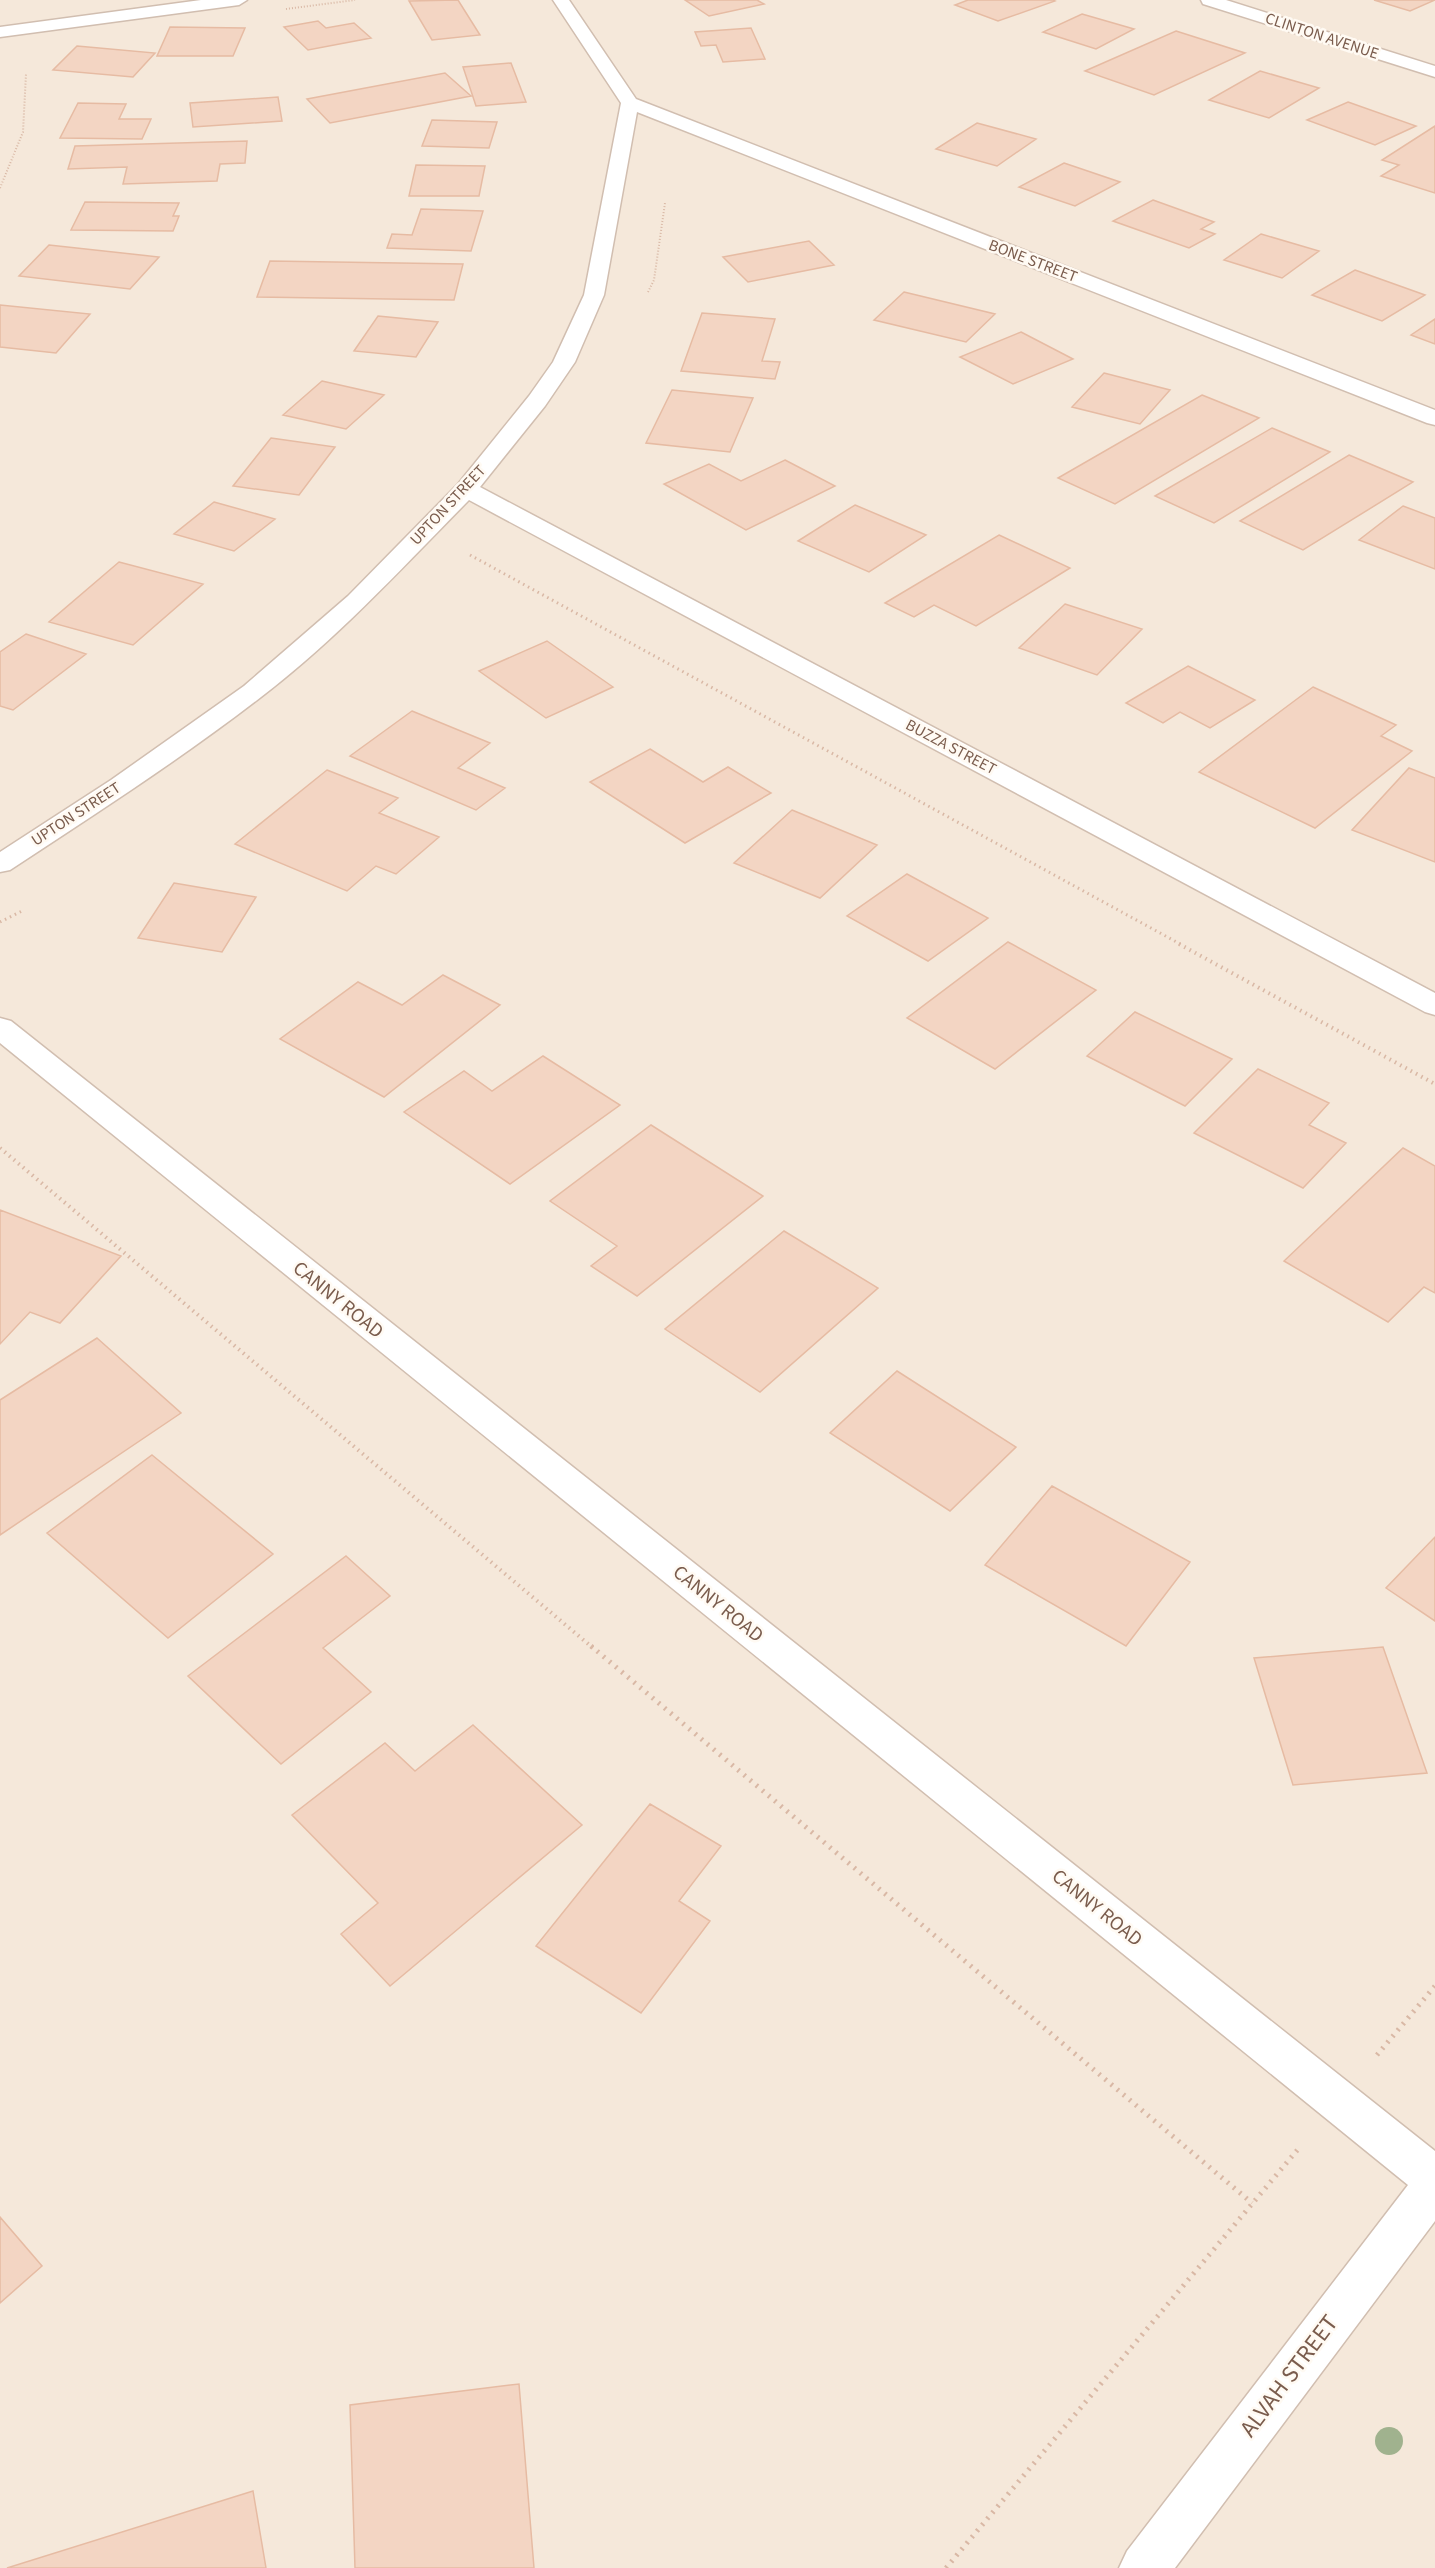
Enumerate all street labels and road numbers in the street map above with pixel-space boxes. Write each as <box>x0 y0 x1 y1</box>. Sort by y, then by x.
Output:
street label: CLINTON AVENUE <box>1262 7 1382 65</box>
street label: BONE STREET <box>985 234 1081 288</box>
street label: UPTON STREET <box>405 460 491 550</box>
street label: BUZZA STREET <box>902 714 1001 780</box>
street label: UPTON STREET <box>27 777 125 851</box>
street label: CANNY ROAD <box>287 1255 389 1345</box>
street label: CANNY ROAD <box>667 1559 769 1649</box>
street label: CANNY ROAD <box>1046 1863 1148 1953</box>
street label: ALVAH STREET <box>1231 2307 1347 2445</box>

